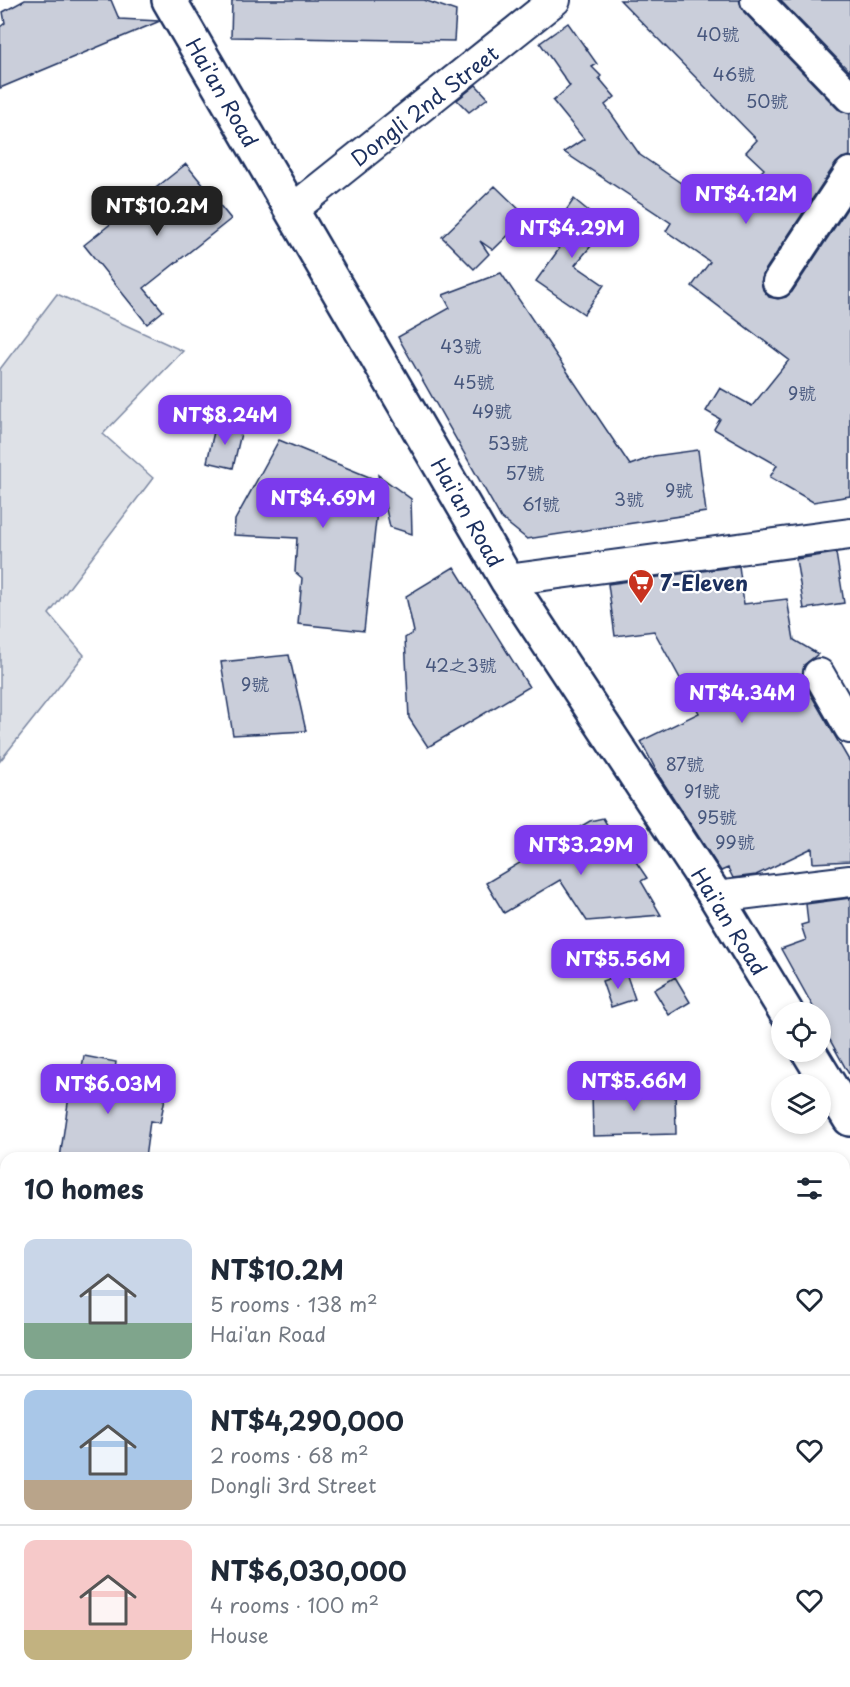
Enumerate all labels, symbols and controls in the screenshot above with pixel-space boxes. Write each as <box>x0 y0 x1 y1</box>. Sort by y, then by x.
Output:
house number: 40號 <box>696 20 740 47</box>
street label: Hai'an Road <box>179 31 267 153</box>
street label: Dongli 2nd Street <box>343 37 505 173</box>
house number: 46號 <box>713 60 755 87</box>
house number: 50號 <box>746 87 788 114</box>
pin: NT$4.12M <box>684 174 808 225</box>
text: NT$4.12M <box>695 178 797 208</box>
pin: NT$10.2M <box>95 186 219 237</box>
text: NT$10.2M <box>106 190 208 220</box>
pin: NT$4.29M <box>510 208 634 259</box>
text: NT$4.29M <box>519 212 625 242</box>
house number: 43號 <box>440 332 482 359</box>
house number: 45號 <box>454 368 495 395</box>
house number: 9號 <box>788 379 816 406</box>
pin: NT$8.24M <box>163 395 287 446</box>
house number: 49號 <box>472 397 512 424</box>
text: NT$8.24M <box>172 399 278 429</box>
house number: 53號 <box>487 429 529 456</box>
street label: Hai'an Road <box>424 451 512 573</box>
house number: 57號 <box>505 459 545 486</box>
house number: 9號 <box>665 476 693 503</box>
pin: NT$4.69M <box>261 478 385 529</box>
text: NT$4.69M <box>270 482 376 512</box>
house number: 3號 <box>614 485 644 512</box>
house number: 61號 <box>522 490 560 517</box>
place label: 7-Eleven <box>660 566 748 598</box>
supermarket icon: 7-Eleven <box>626 567 656 605</box>
house number: 42之3號 <box>425 651 497 678</box>
house number: 9號 <box>241 670 269 697</box>
pin: NT$4.34M <box>680 673 804 724</box>
text: NT$4.34M <box>689 677 795 707</box>
house number: 87號 <box>666 750 704 777</box>
house number: 91號 <box>684 777 720 804</box>
house number: 95號 <box>697 803 737 830</box>
pin: NT$3.29M <box>519 825 643 876</box>
house number: 99號 <box>715 828 755 855</box>
text: NT$3.29M <box>528 829 634 859</box>
street label: Hai'an Road <box>684 861 776 981</box>
pin: NT$5.56M <box>556 939 680 990</box>
text: NT$5.56M <box>565 943 671 973</box>
map controls <box>771 1002 831 1134</box>
button: locate <box>771 1002 831 1062</box>
pin: NT$5.66M <box>572 1061 696 1112</box>
pin: NT$6.03M <box>46 1064 170 1115</box>
text: NT$5.66M <box>581 1065 687 1095</box>
text: NT$6.03M <box>55 1068 161 1098</box>
button: layers <box>771 1074 831 1134</box>
text: 10 homes <box>24 1169 144 1208</box>
icon: filters <box>793 1172 826 1205</box>
text: NT$10.2M <box>210 1250 344 1289</box>
icon: home <box>72 1263 144 1335</box>
icon: heart <box>793 1283 826 1316</box>
text: 5 rooms · 138 m² <box>210 1289 378 1319</box>
text: Hai'an Road <box>210 1319 326 1349</box>
text: NT$4,290,000 <box>210 1401 404 1440</box>
icon: home <box>72 1414 144 1486</box>
icon: heart <box>793 1434 826 1467</box>
text: 2 rooms · 68 m² <box>210 1440 369 1470</box>
text: Dongli 3rd Street <box>210 1470 376 1500</box>
text: NT$6,030,000 <box>210 1551 407 1590</box>
icon: home <box>72 1564 144 1636</box>
icon: heart <box>793 1584 826 1617</box>
text: 4 rooms · 100 m² <box>210 1590 379 1620</box>
text: House <box>210 1620 269 1650</box>

